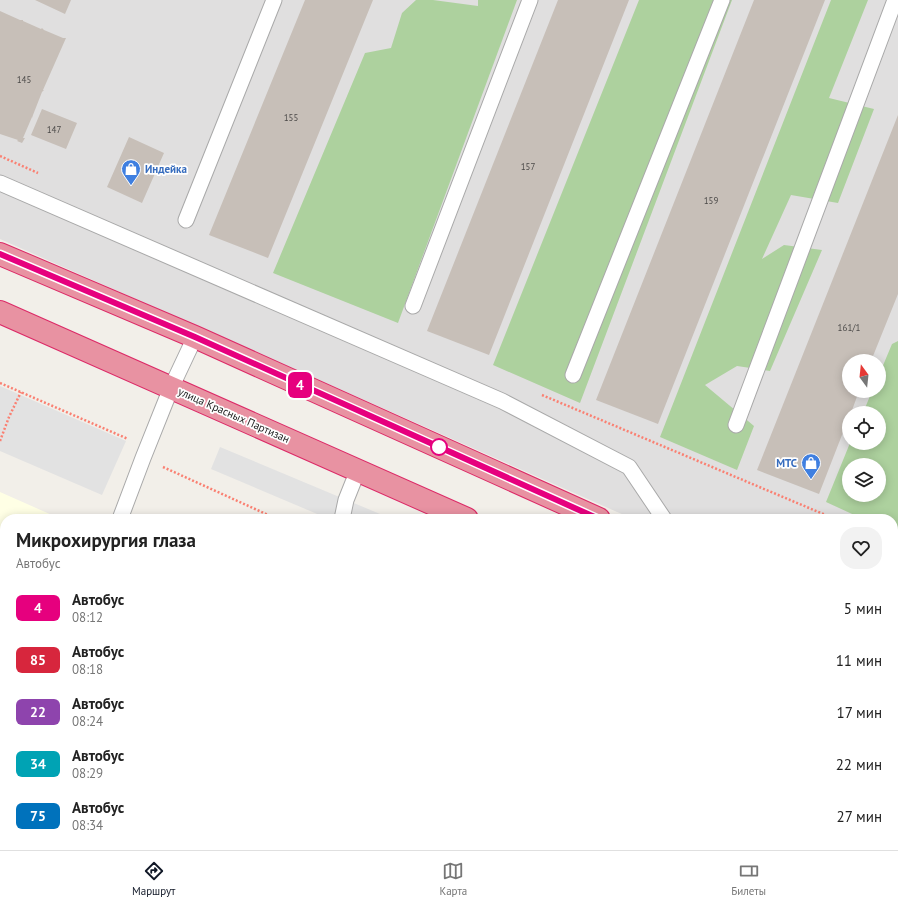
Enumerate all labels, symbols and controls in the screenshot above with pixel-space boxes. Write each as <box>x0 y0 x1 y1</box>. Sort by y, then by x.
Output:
house number: 145 <box>17 74 31 85</box>
house number: 155 <box>284 112 298 123</box>
house number: 147 <box>47 124 61 135</box>
shop icon: Индейка <box>120 158 142 186</box>
house number: 157 <box>521 161 535 172</box>
place label: Индейка <box>145 162 187 176</box>
house number: 159 <box>704 195 718 206</box>
house number: 161/1 <box>838 322 860 333</box>
north arrow <box>842 354 886 398</box>
map controls <box>842 354 886 502</box>
line badge: 4 <box>287 372 313 398</box>
text: 4 <box>296 376 304 394</box>
street label: улица Красных Партизан <box>176 384 292 446</box>
button: locate <box>842 406 886 450</box>
unlabelled marker <box>430 438 448 456</box>
shop icon: МТС <box>800 452 822 480</box>
place label: МТС <box>776 456 797 470</box>
button: layers <box>842 458 886 502</box>
button: heart <box>840 527 882 569</box>
text: Микрохирургия глаза <box>16 528 196 552</box>
text: Автобус <box>16 555 61 572</box>
text: Автобус <box>72 590 124 609</box>
text: 4 <box>34 599 42 617</box>
text: 5 мин <box>844 599 882 618</box>
text: 08:12 <box>72 609 103 626</box>
text: Автобус <box>72 642 124 661</box>
text: 85 <box>30 651 46 669</box>
text: 11 мин <box>836 651 882 670</box>
text: 08:18 <box>72 661 103 678</box>
text: Автобус <box>72 694 124 713</box>
text: 22 <box>30 703 46 721</box>
text: 17 мин <box>836 703 882 722</box>
text: 08:24 <box>72 713 103 730</box>
text: Автобус <box>72 746 124 765</box>
text: 34 <box>30 755 46 773</box>
text: 22 мин <box>836 755 882 774</box>
text: 08:29 <box>72 765 103 782</box>
text: Автобус <box>72 798 124 817</box>
text: 75 <box>30 807 46 825</box>
text: 27 мин <box>836 807 882 826</box>
text: 08:34 <box>72 817 103 834</box>
tab: Маршрут <box>132 860 176 898</box>
tab: Карта <box>439 860 467 898</box>
tab: Билеты <box>731 860 766 898</box>

